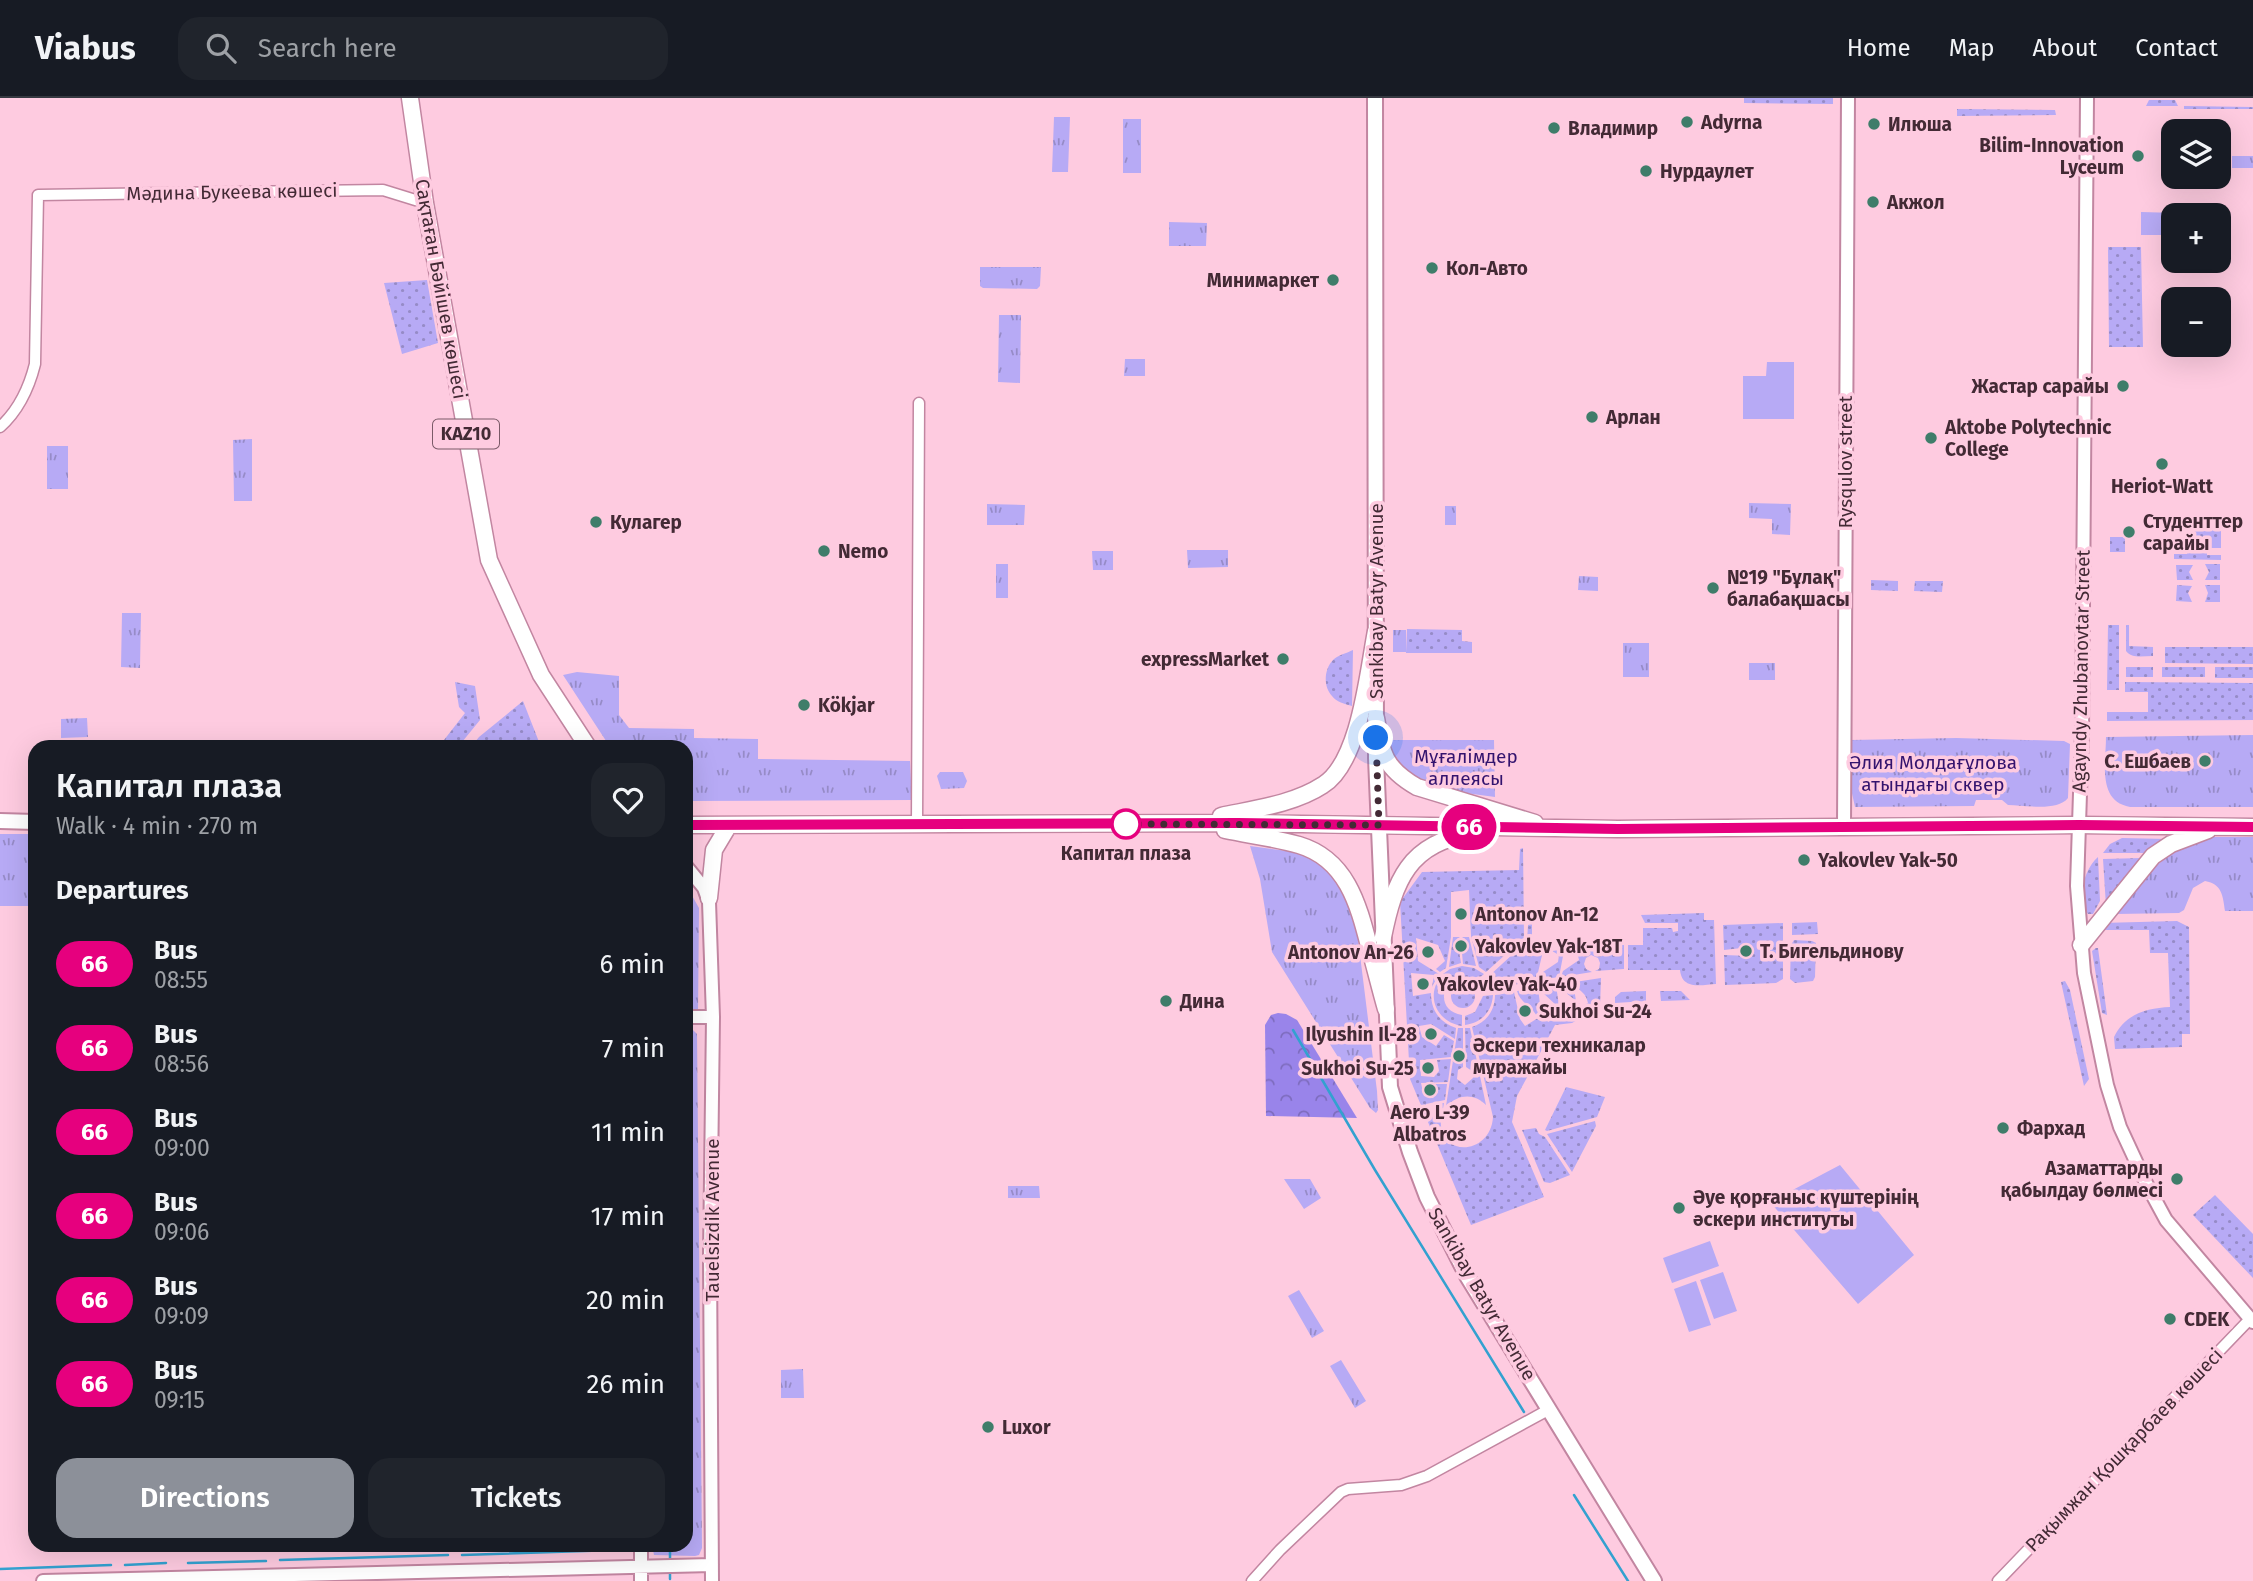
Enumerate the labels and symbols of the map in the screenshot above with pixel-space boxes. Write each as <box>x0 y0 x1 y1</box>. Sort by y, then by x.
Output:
place label: Adyrna <box>1700 111 1762 134</box>
place label: Илюша <box>1888 113 1952 136</box>
marker: Adyrna <box>1679 114 1695 130</box>
marker: Илюша <box>1866 116 1882 132</box>
place label: Владимир <box>1568 117 1658 140</box>
marker: Владимир <box>1546 120 1562 136</box>
place label: Bilim-Innovation Lyceum <box>1979 134 2124 179</box>
marker: Bilim-Innovation Lyceum <box>2130 148 2146 164</box>
place label: Нурдаулет <box>1660 160 1755 183</box>
marker: Нурдаулет <box>1638 163 1654 179</box>
street label: Сақтаған Бәйішев көшесі <box>410 177 472 401</box>
street label: Мәдина Букеева көшесі <box>126 179 338 205</box>
place label: Акжол <box>1886 191 1945 214</box>
marker: Акжол <box>1865 194 1881 210</box>
place label: Кол-Авто <box>1446 257 1528 280</box>
marker: Кол-Авто <box>1424 260 1440 276</box>
place label: Минимаркет <box>1207 269 1320 292</box>
marker: Минимаркет <box>1325 272 1341 288</box>
place label: Жастар сарайы <box>1970 375 2109 398</box>
marker: Жастар сарайы <box>2115 378 2131 394</box>
street label: Rysqulov street <box>1834 395 1857 528</box>
place label: Арлан <box>1605 406 1661 429</box>
marker: Арлан <box>1584 409 1600 425</box>
place label: Aktobe Polytechnic College <box>1944 416 2111 461</box>
road number: KAZ10 <box>433 420 499 448</box>
marker: Aktobe Polytechnic College <box>1923 430 1939 446</box>
marker: Heriot-Watt <box>2154 456 2170 472</box>
place label: Heriot-Watt <box>2111 475 2214 498</box>
street label: Sankibay Batyr Avenue <box>1365 503 1388 699</box>
place label: Студенттер сарайы <box>2143 510 2243 555</box>
place label: Кулагер <box>610 511 682 534</box>
marker: Кулагер <box>588 514 604 530</box>
marker: Студенттер сарайы <box>2121 524 2137 540</box>
place label: Nemo <box>838 540 888 563</box>
marker: Nemo <box>816 543 832 559</box>
street label: Agayndy Zhubanovtar Street <box>2067 549 2095 793</box>
place label: №19 "Бұлақ" балабақшасы <box>1727 566 1850 611</box>
marker: №19 "Бұлақ" балабақшасы <box>1705 580 1721 596</box>
place label: expressMarket <box>1141 648 1270 671</box>
marker: expressMarket <box>1275 651 1291 667</box>
place label: Kökjar <box>818 694 875 717</box>
marker: Kökjar <box>796 697 812 713</box>
your location <box>1358 720 1393 755</box>
park label: Мұғалімдер аллеясы <box>1414 745 1518 790</box>
place label: С. Ешбаев <box>2104 750 2191 773</box>
park label: Әлия Молдағұлова атындағы сквер <box>1849 751 2017 796</box>
marker: С. Ешбаев <box>2197 753 2213 769</box>
line badge: 66 <box>1438 804 1500 850</box>
marker: Капитал плаза <box>1111 809 1141 839</box>
place label: Капитал плаза <box>1061 842 1191 865</box>
place label: Yakovlev Yak-50 <box>1817 849 1958 872</box>
marker: Yakovlev Yak-50 <box>1796 852 1812 868</box>
place label: Antonov An-12 <box>1474 903 1599 926</box>
marker: Antonov An-12 <box>1453 906 1469 922</box>
place label: Yakovlev Yak-18T <box>1474 935 1623 958</box>
marker: Yakovlev Yak-18T <box>1453 938 1469 954</box>
place label: Т. Бигельдинову <box>1760 940 1904 963</box>
place label: Antonov An-26 <box>1287 941 1414 964</box>
marker: Т. Бигельдинову <box>1738 943 1754 959</box>
marker: Antonov An-26 <box>1420 944 1436 960</box>
place label: Yakovlev Yak-40 <box>1436 973 1577 996</box>
marker: Yakovlev Yak-40 <box>1415 976 1431 992</box>
place label: Дина <box>1179 990 1225 1013</box>
marker: Дина <box>1158 993 1174 1009</box>
place label: Sukhoi Su-24 <box>1539 1000 1652 1023</box>
marker: Sukhoi Su-24 <box>1517 1003 1533 1019</box>
place label: Ilyushin Il-28 <box>1306 1023 1417 1046</box>
marker: Ilyushin Il-28 <box>1423 1026 1439 1042</box>
place label: Әскери техникалар мұражайы <box>1473 1034 1646 1079</box>
marker: Әскери техникалар мұражайы <box>1451 1048 1467 1064</box>
place label: Sukhoi Su-25 <box>1301 1057 1414 1080</box>
marker: Sukhoi Su-25 <box>1420 1060 1436 1076</box>
marker: Aero L-39 Albatros <box>1422 1082 1438 1098</box>
place label: Aero L-39 Albatros <box>1389 1101 1470 1146</box>
place label: Фархад <box>2017 1117 2085 1140</box>
marker: Фархад <box>1995 1120 2011 1136</box>
street label: Tauelsizdik Avenue <box>701 1138 724 1302</box>
place label: Азаматтарды қабылдау бөлмесі <box>2001 1157 2163 1202</box>
marker: Азаматтарды қабылдау бөлмесі <box>2169 1171 2185 1187</box>
place label: Әуе қорғаныс күштерінің әскери институты <box>1693 1186 1919 1231</box>
marker: Әуе қорғаныс күштерінің әскери институты <box>1671 1200 1687 1216</box>
street label: Sankibay Batyr Avenue <box>1423 1203 1541 1385</box>
place label: CDEK <box>2184 1308 2230 1331</box>
marker: CDEK <box>2162 1311 2178 1327</box>
street label: Рақымжан Қошқарбаев көшесі <box>2021 1344 2227 1556</box>
place label: Luxor <box>1002 1416 1051 1439</box>
marker: Luxor <box>980 1419 996 1435</box>

